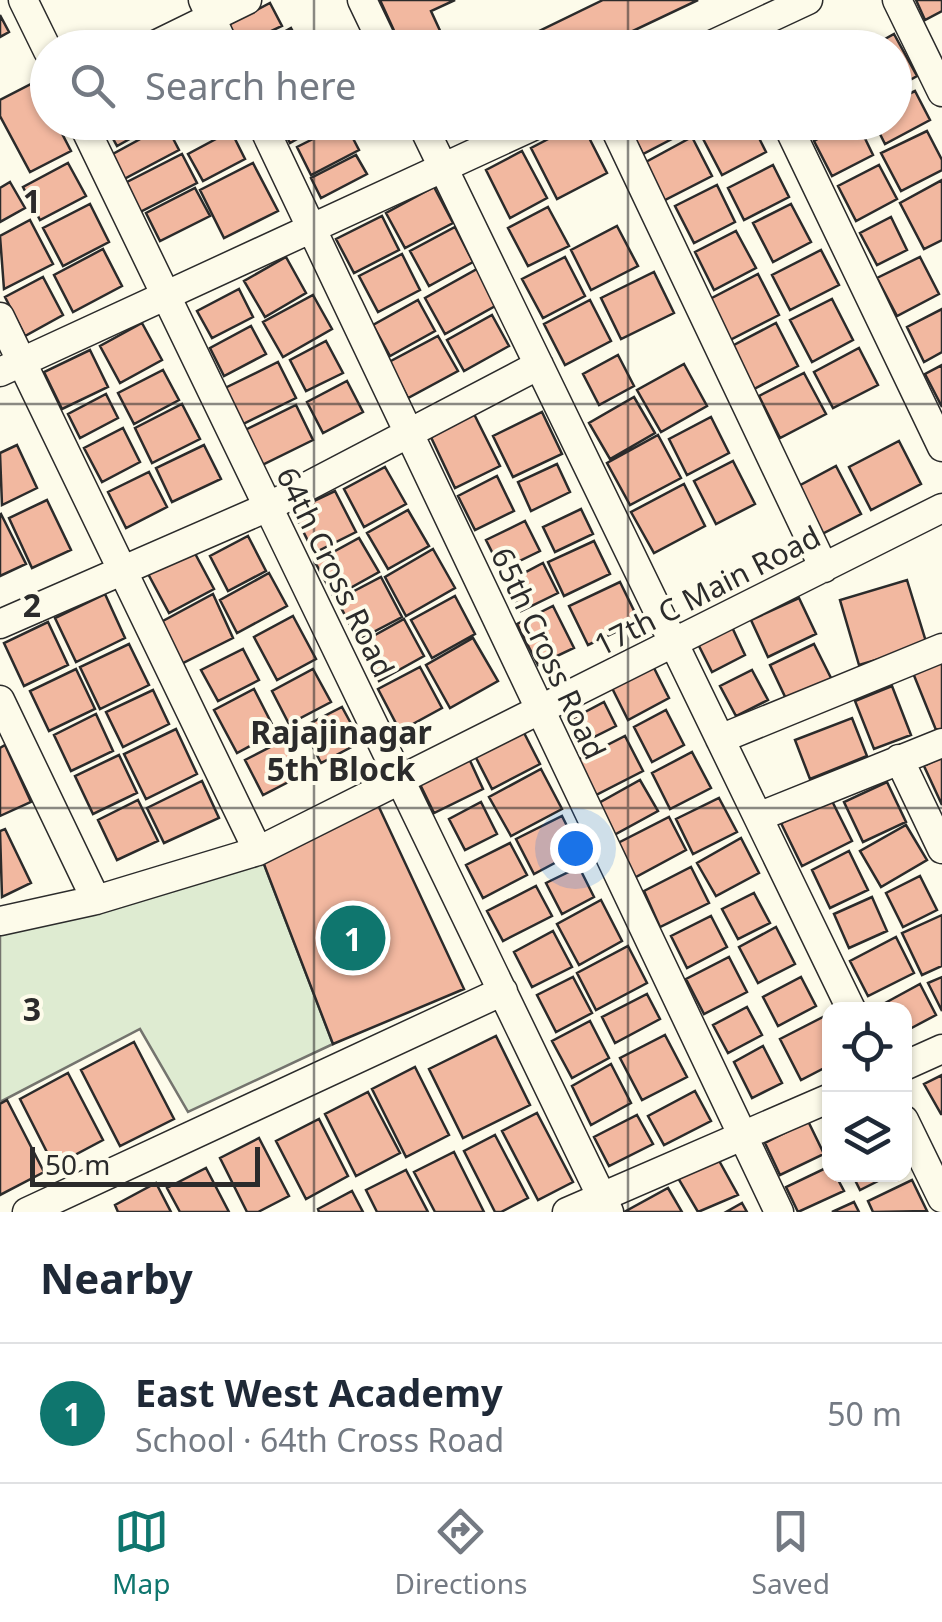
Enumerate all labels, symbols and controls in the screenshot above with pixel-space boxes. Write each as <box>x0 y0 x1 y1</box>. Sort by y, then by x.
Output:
search box <box>30 30 912 140</box>
icon: search <box>65 58 120 113</box>
text: Search here <box>145 59 356 111</box>
text: 1 <box>23 179 41 222</box>
street label: 64th Cross Road <box>267 460 405 684</box>
street label: 17th C Main Road <box>587 515 827 665</box>
street label: 65th Cross Road <box>482 541 616 765</box>
text: 2 <box>23 583 41 626</box>
district label: Rajajinagar 5th Block <box>250 710 432 790</box>
your location <box>550 823 601 874</box>
pin: 1 <box>320 900 386 976</box>
text: 3 <box>23 987 41 1030</box>
map controls <box>822 1002 912 1182</box>
button: locate <box>822 1002 912 1092</box>
button: layers <box>822 1092 912 1182</box>
scale bar <box>30 1142 260 1186</box>
text: 50 m <box>45 1145 111 1183</box>
text: Nearby <box>40 1249 193 1306</box>
text: East West Academy <box>135 1366 503 1418</box>
text: 1 <box>63 1392 82 1435</box>
text: 50 m <box>827 1392 902 1435</box>
text: School · 64th Cross Road <box>135 1418 504 1461</box>
tab: Map <box>112 1504 170 1602</box>
tab: Directions <box>395 1504 527 1602</box>
tab: Saved <box>752 1504 830 1602</box>

